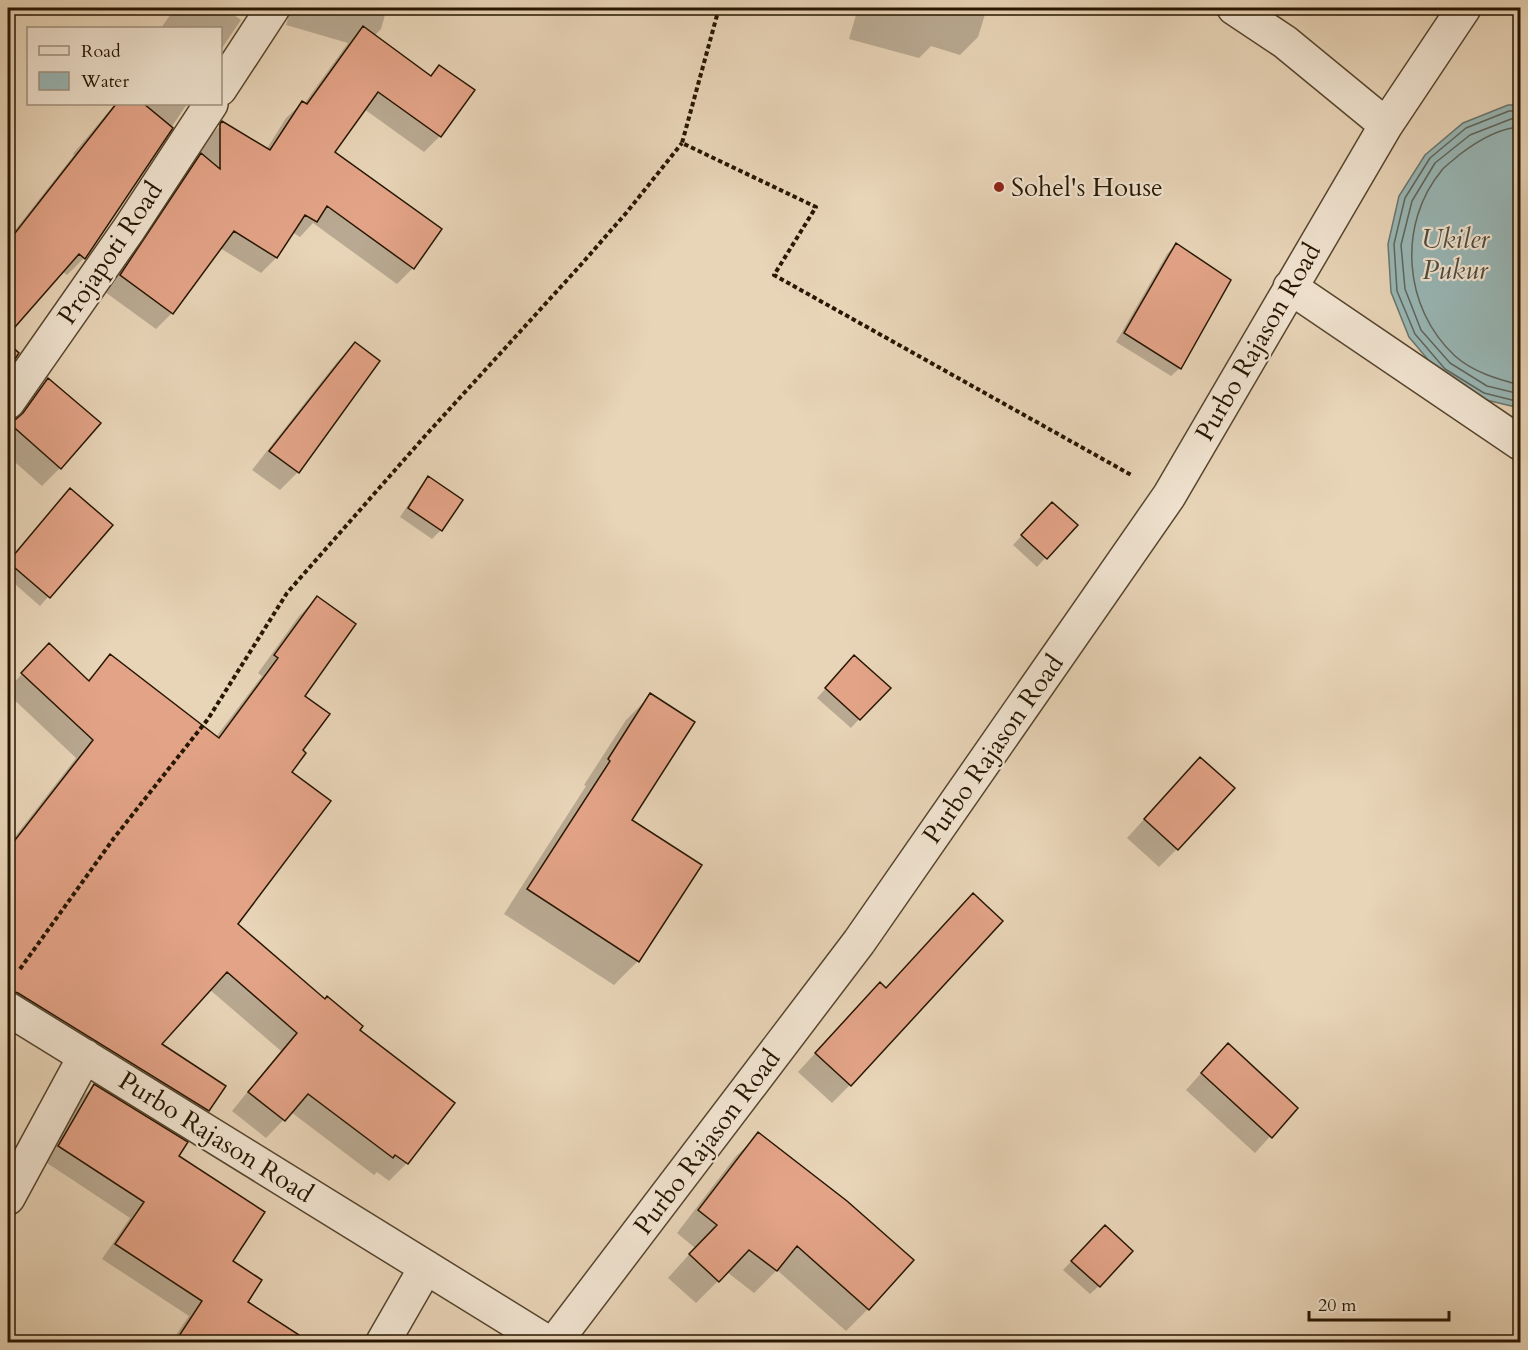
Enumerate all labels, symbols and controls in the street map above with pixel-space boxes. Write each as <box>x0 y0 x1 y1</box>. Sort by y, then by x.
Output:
legend <box>27 27 222 105</box>
text: Road <box>81 39 121 64</box>
text: Water <box>80 69 130 94</box>
place label: Sohel's House <box>1011 170 1163 205</box>
street label: Projapoti Road <box>49 175 171 331</box>
marker: Sohel's House <box>992 180 1006 194</box>
water label: Ukiler Pukur <box>1421 221 1490 289</box>
street label: Purbo Rajason Road <box>1187 236 1329 448</box>
street label: Purbo Rajason Road <box>915 647 1072 851</box>
street label: Purbo Rajason Road <box>626 1042 788 1242</box>
street label: Purbo Rajason Road <box>112 1063 320 1211</box>
scale bar <box>1309 1284 1448 1322</box>
text: 20 m <box>1318 1293 1357 1318</box>

